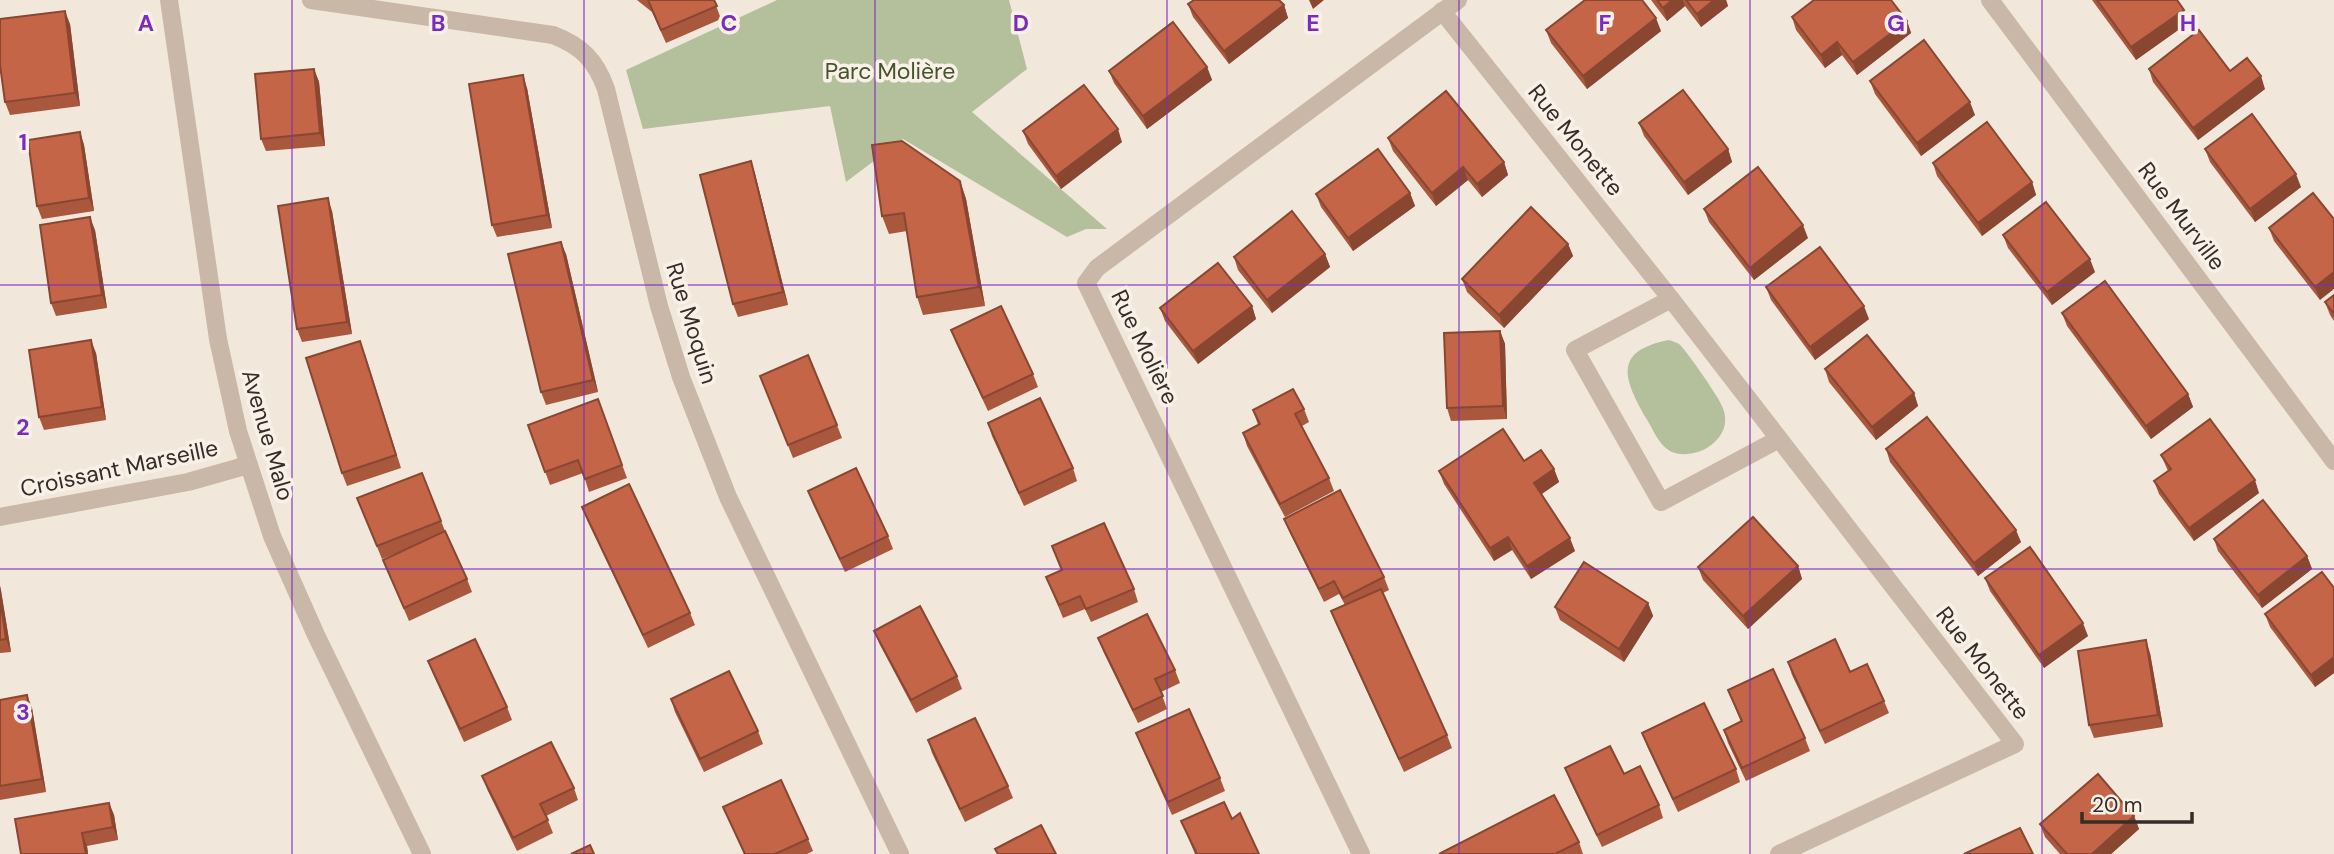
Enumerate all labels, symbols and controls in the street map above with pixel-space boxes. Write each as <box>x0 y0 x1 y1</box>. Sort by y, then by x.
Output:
text: A <box>138 8 154 38</box>
text: B <box>431 8 445 38</box>
text: C <box>721 8 737 38</box>
text: D <box>1013 8 1029 38</box>
text: E <box>1306 8 1320 38</box>
text: F <box>1599 8 1612 38</box>
text: G <box>1887 8 1905 38</box>
text: H <box>2180 8 2196 38</box>
park label: Parc Molière <box>825 56 955 86</box>
street label: Rue Monette <box>1522 78 1630 202</box>
text: 1 <box>19 127 27 157</box>
street label: Rue Murville <box>2131 156 2233 276</box>
street label: Rue Moquin <box>659 259 725 387</box>
street label: Rue Molière <box>1104 285 1186 409</box>
street label: Avenue Malo <box>235 366 301 504</box>
text: 2 <box>16 412 30 442</box>
street label: Croissant Marseille <box>17 432 221 504</box>
street label: Rue Monette <box>1929 600 2037 726</box>
text: 3 <box>16 697 30 727</box>
scale bar <box>2082 780 2192 824</box>
text: 20 m <box>2092 791 2143 819</box>

